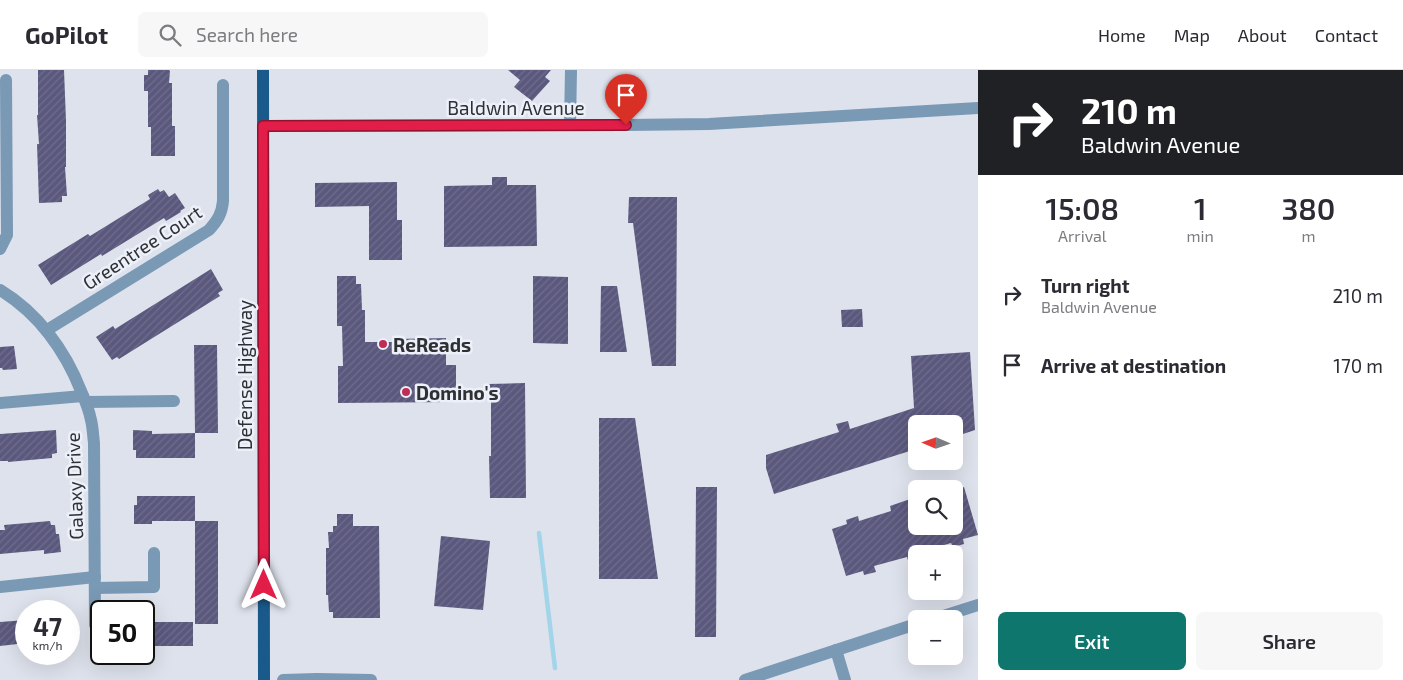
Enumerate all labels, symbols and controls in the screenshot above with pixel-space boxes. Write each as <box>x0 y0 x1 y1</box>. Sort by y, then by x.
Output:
search box <box>138 12 488 57</box>
text: GoPilot <box>25 20 108 49</box>
icon: search <box>156 21 184 49</box>
text: Search here <box>196 23 298 46</box>
text: Home <box>1098 24 1146 46</box>
text: Map <box>1174 24 1210 46</box>
text: About <box>1238 24 1287 46</box>
text: Contact <box>1315 24 1378 46</box>
pin <box>605 74 647 125</box>
icon: arrive <box>612 81 640 109</box>
text: 210 m <box>1081 89 1177 131</box>
icon: right <box>998 90 1063 155</box>
street label: Baldwin Avenue <box>447 96 585 119</box>
text: Baldwin Avenue <box>1081 131 1240 157</box>
text: 15:08 <box>1046 190 1119 226</box>
text: 1 <box>1194 190 1206 226</box>
text: 380 <box>1281 190 1335 226</box>
street label: Greentree Court <box>78 200 206 294</box>
text: Arrival <box>1058 226 1107 245</box>
text: min <box>1187 226 1214 245</box>
text: m <box>1301 226 1315 245</box>
text: Turn right <box>1041 274 1129 297</box>
icon: right <box>998 281 1026 309</box>
text: 210 m <box>1332 284 1383 307</box>
text: Baldwin Avenue <box>1041 297 1157 316</box>
street label: Defense Highway <box>233 300 256 450</box>
place label: ReReads <box>393 333 471 356</box>
marker: ReReads <box>377 338 389 350</box>
icon: arrive <box>998 351 1026 379</box>
text: Arrive at destination <box>1041 354 1226 377</box>
text: 170 m <box>1333 354 1383 377</box>
place label: Domino's <box>416 381 499 404</box>
marker: Domino's <box>400 386 412 398</box>
north arrow <box>908 415 962 470</box>
map controls <box>908 415 963 665</box>
street label: Galaxy Drive <box>61 432 87 540</box>
button: search <box>908 480 963 535</box>
button: + <box>908 545 963 600</box>
position arrow <box>237 558 289 610</box>
speed limit sign: 50 <box>90 600 155 665</box>
button: − <box>908 610 963 665</box>
text: 47 <box>33 611 62 641</box>
button: Exit <box>998 612 1186 670</box>
button: Share <box>1196 612 1383 670</box>
text: km/h <box>33 638 62 652</box>

